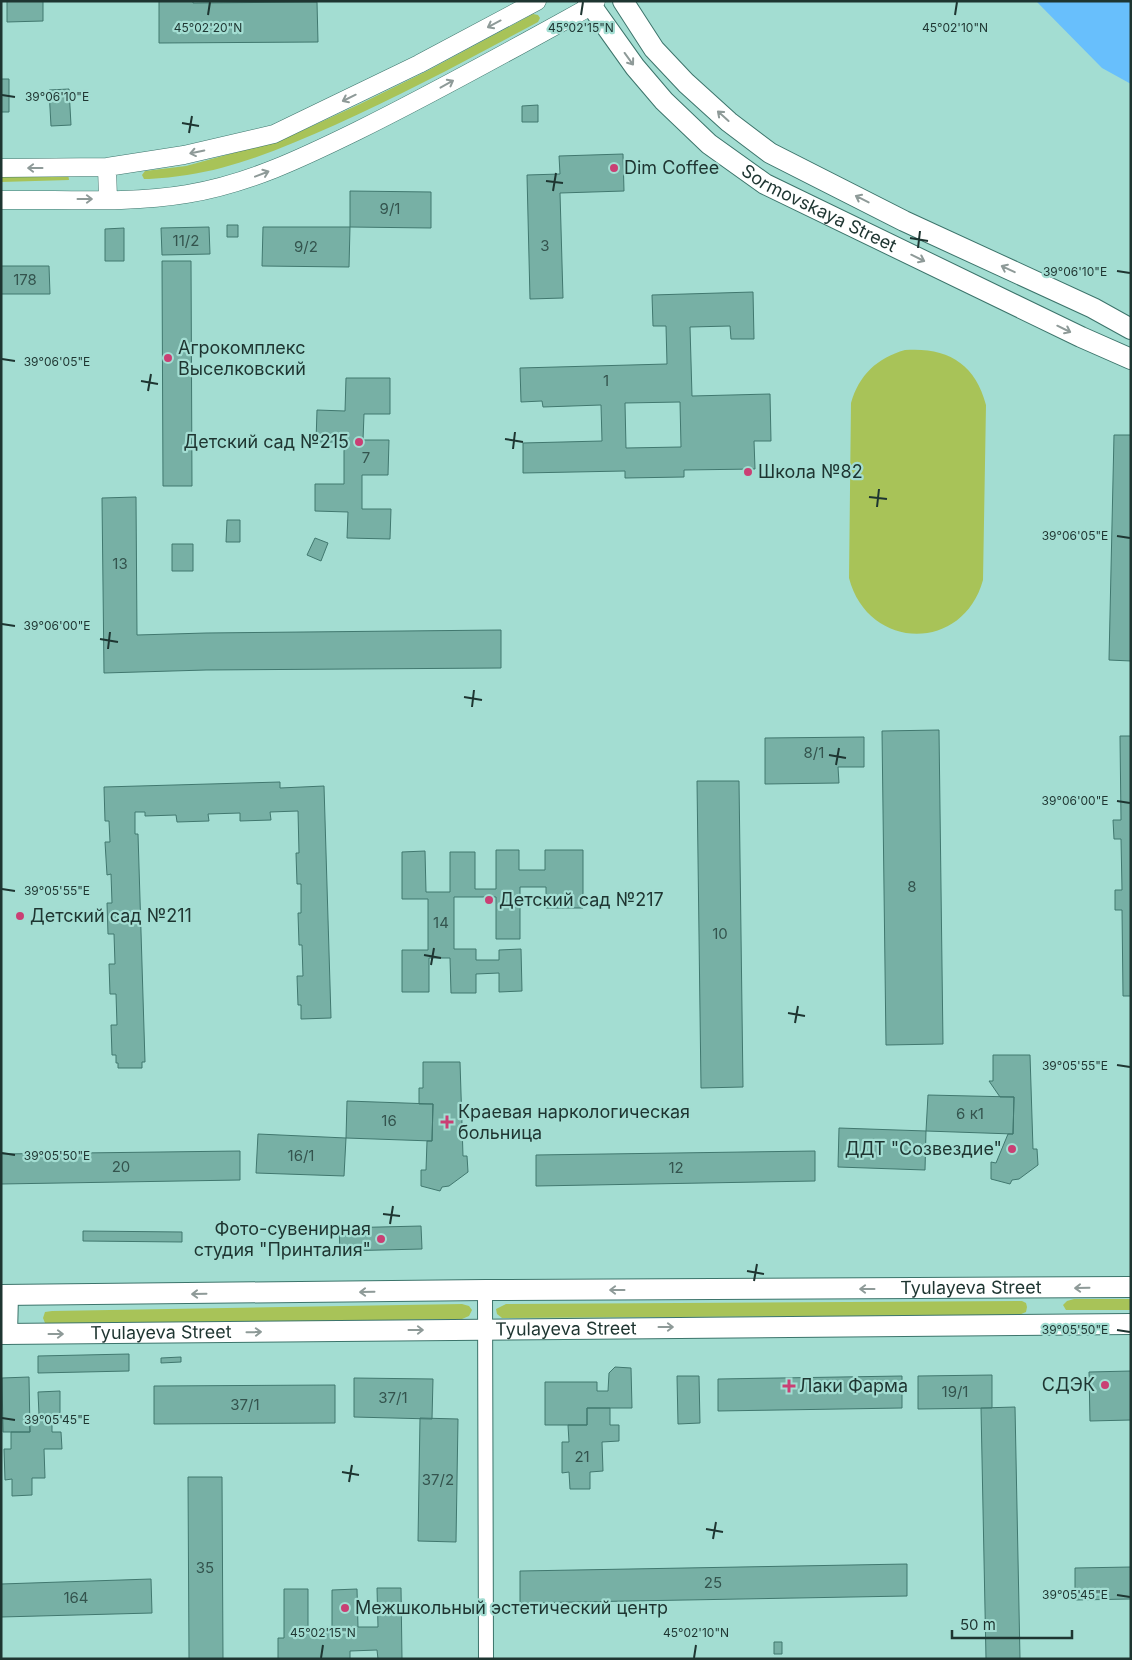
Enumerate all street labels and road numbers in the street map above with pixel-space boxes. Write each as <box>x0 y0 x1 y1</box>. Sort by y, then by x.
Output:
street label: Sormovskaya Street <box>738 160 900 256</box>
street label: Tyulayeva Street <box>900 1276 1042 1298</box>
street label: Tyulayeva Street <box>495 1317 637 1340</box>
street label: Tyulayeva Street <box>90 1321 232 1343</box>

